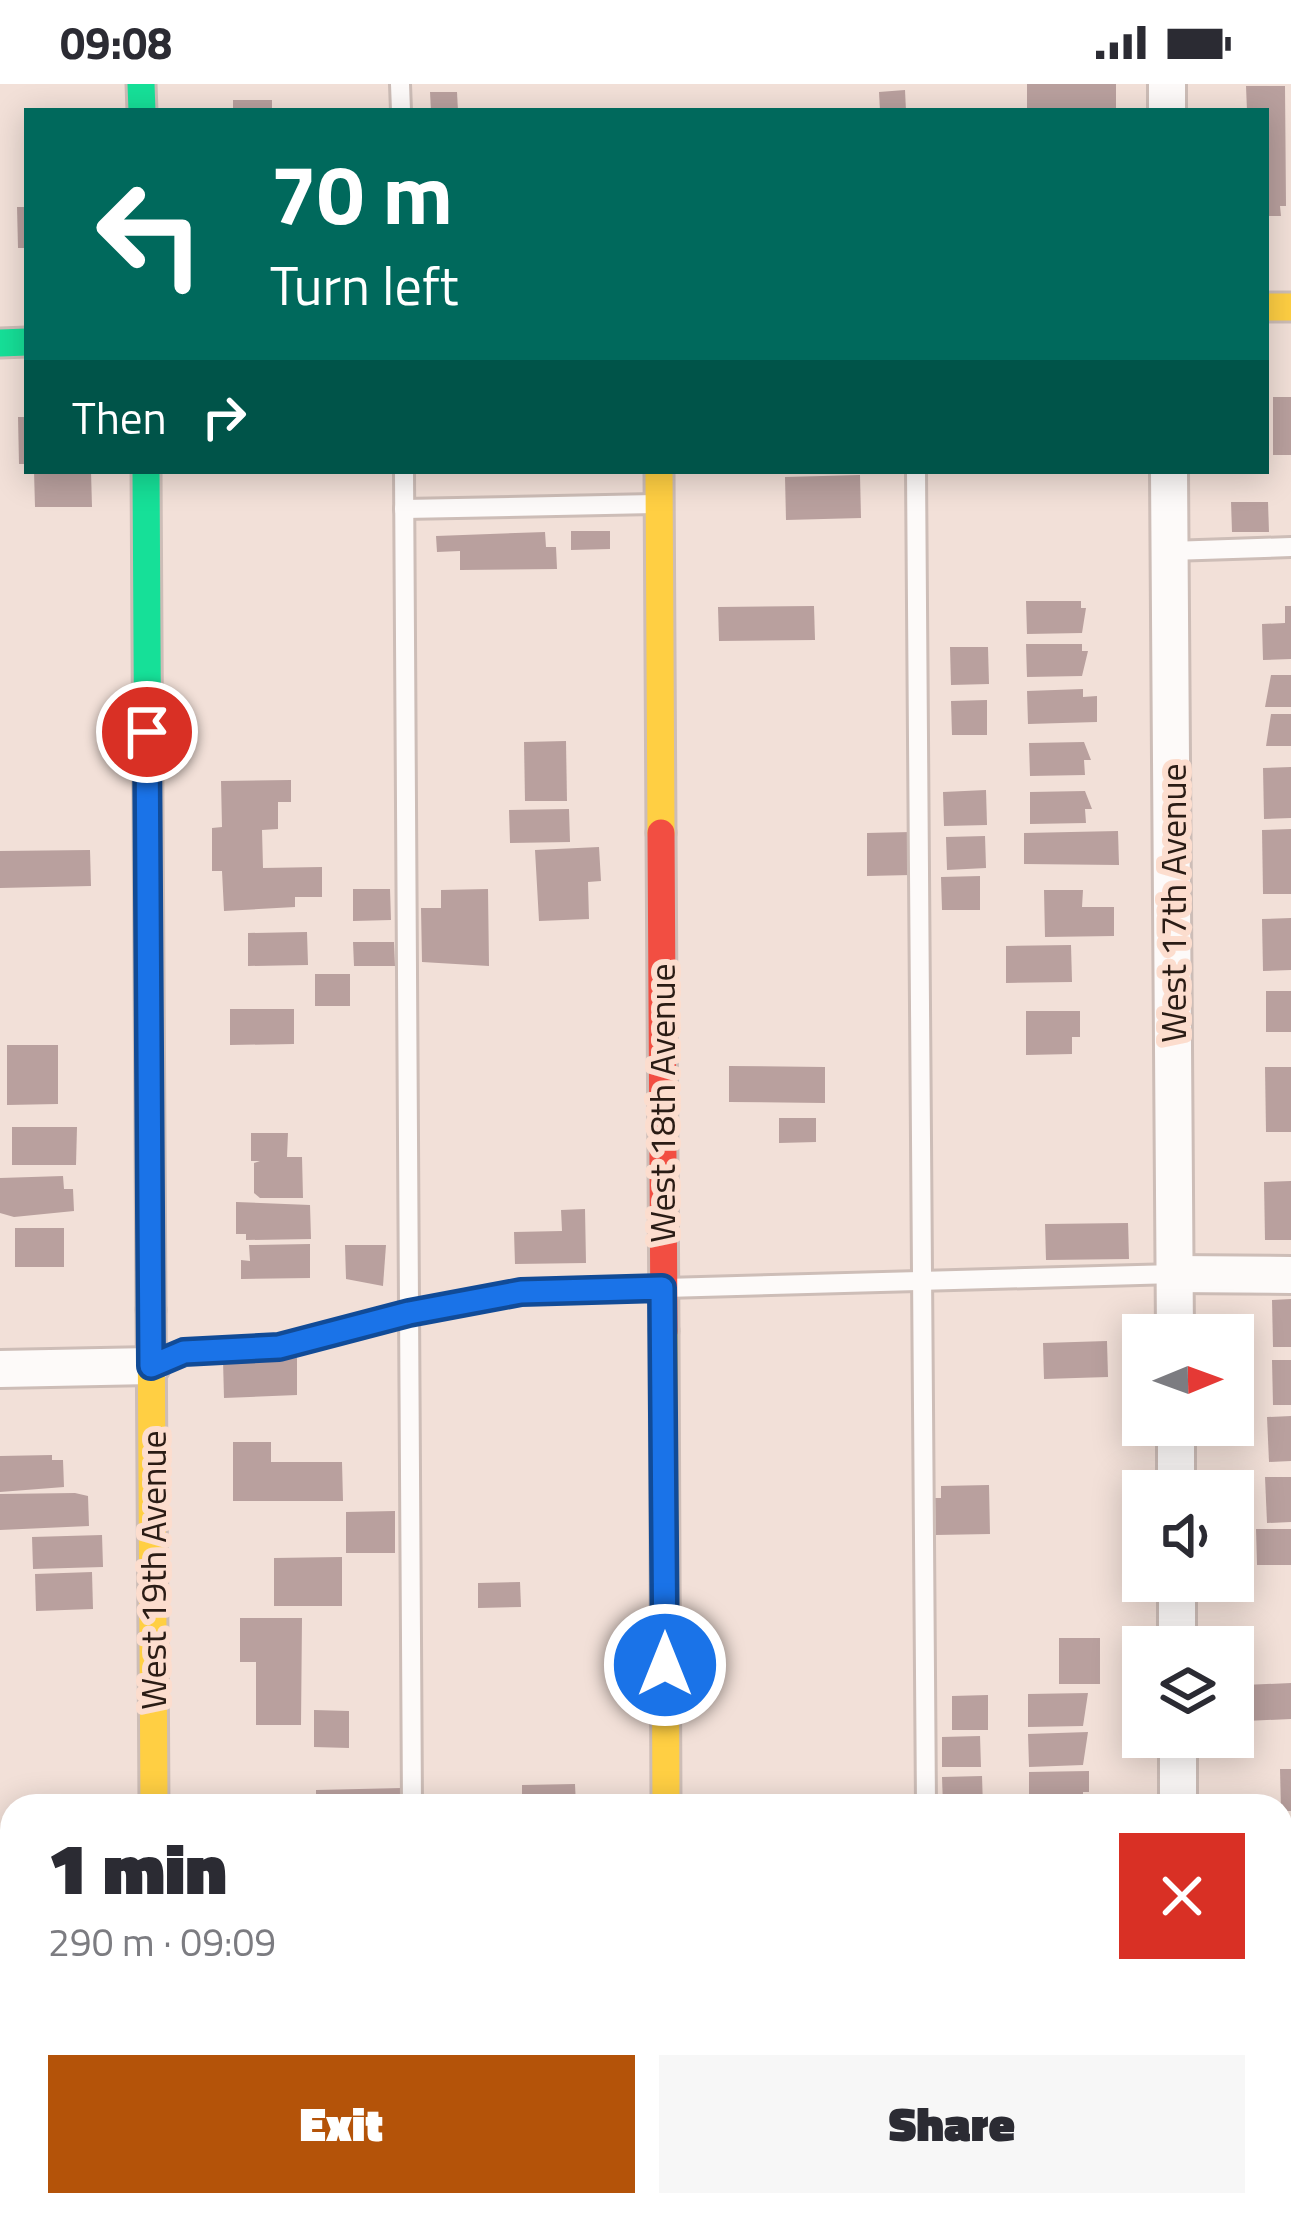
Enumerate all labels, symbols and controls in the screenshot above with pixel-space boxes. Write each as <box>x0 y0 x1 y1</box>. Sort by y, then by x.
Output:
text: 09:08 <box>60 8 172 76</box>
text: 70 m <box>270 129 453 257</box>
icon: left <box>72 156 228 312</box>
text: Turn left <box>270 244 459 326</box>
text: Then <box>72 383 167 451</box>
icon: right <box>191 384 257 450</box>
pin <box>96 681 198 783</box>
icon: arrive <box>114 699 180 765</box>
street label: West 17th Avenue <box>1145 763 1200 1043</box>
street label: West 18th Avenue <box>634 963 689 1243</box>
north arrow <box>1122 1314 1254 1446</box>
map controls <box>1122 1314 1254 1758</box>
street label: West 19th Avenue <box>125 1430 180 1710</box>
button: sound <box>1122 1470 1254 1602</box>
position arrow <box>602 1602 728 1728</box>
button: layers <box>1122 1626 1254 1758</box>
text: 1 min <box>48 1812 227 1922</box>
button: close <box>1119 1833 1245 1959</box>
text: 290 m · 09:09 <box>48 1912 276 1971</box>
button: Exit <box>48 2055 635 2193</box>
button: Share <box>659 2055 1245 2193</box>

